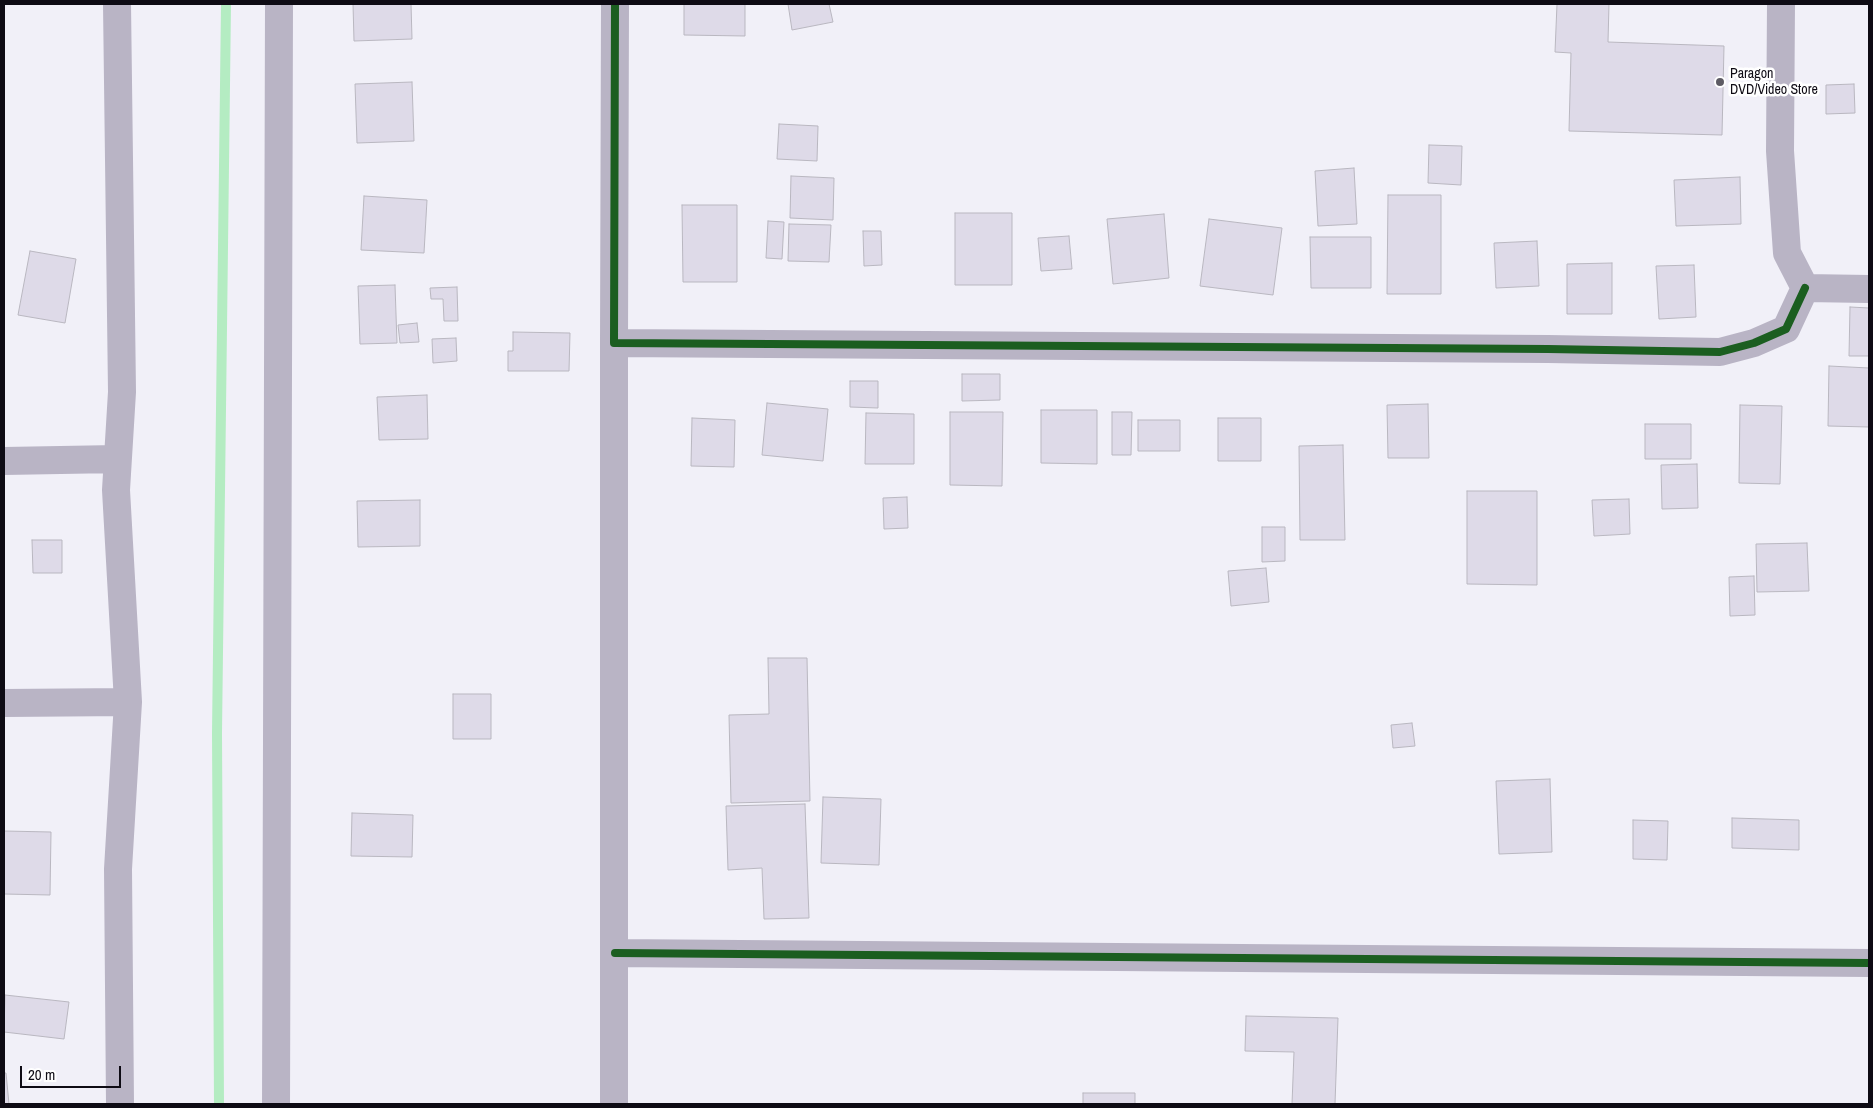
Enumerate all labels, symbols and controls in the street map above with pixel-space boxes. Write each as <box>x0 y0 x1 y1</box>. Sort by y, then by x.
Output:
place label: Paragon DVD/Video Store <box>1730 66 1818 98</box>
marker: Paragon DVD/Video Store <box>1714 76 1726 88</box>
scale bar <box>22 1056 124 1088</box>
text: 20 m <box>28 1064 55 1085</box>

